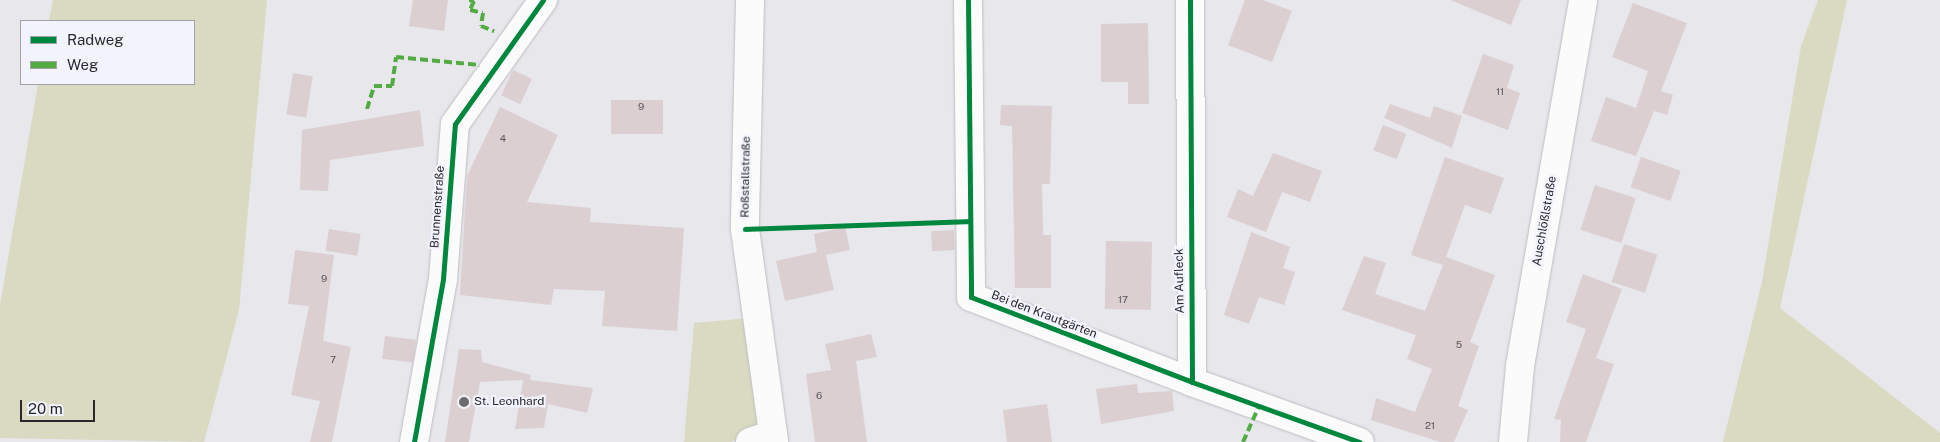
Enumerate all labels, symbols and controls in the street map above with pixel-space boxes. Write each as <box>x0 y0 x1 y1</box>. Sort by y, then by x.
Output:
legend <box>20 20 195 85</box>
text: Radweg <box>67 31 124 48</box>
text: Weg <box>67 56 98 73</box>
house number: 11 <box>1496 86 1504 98</box>
house number: 9 <box>638 101 644 113</box>
house number: 4 <box>500 133 506 145</box>
street label: Roßstallstraße <box>738 136 754 218</box>
street label: Brunnenstraße <box>428 165 448 249</box>
street label: Auschlößlstraße <box>1530 175 1560 267</box>
street label: Am Aufleck <box>1172 248 1188 314</box>
house number: 9 <box>321 273 327 285</box>
street label: Bei den Krautgärten <box>989 288 1099 342</box>
house number: 17 <box>1118 294 1128 306</box>
house number: 5 <box>1456 339 1462 351</box>
house number: 7 <box>330 354 336 366</box>
scale bar <box>22 390 98 422</box>
house number: 6 <box>816 390 822 402</box>
place label: St. Leonhard <box>474 395 545 409</box>
marker: St. Leonhard <box>458 396 470 408</box>
text: 20 m <box>28 400 63 417</box>
house number: 21 <box>1425 420 1435 432</box>

